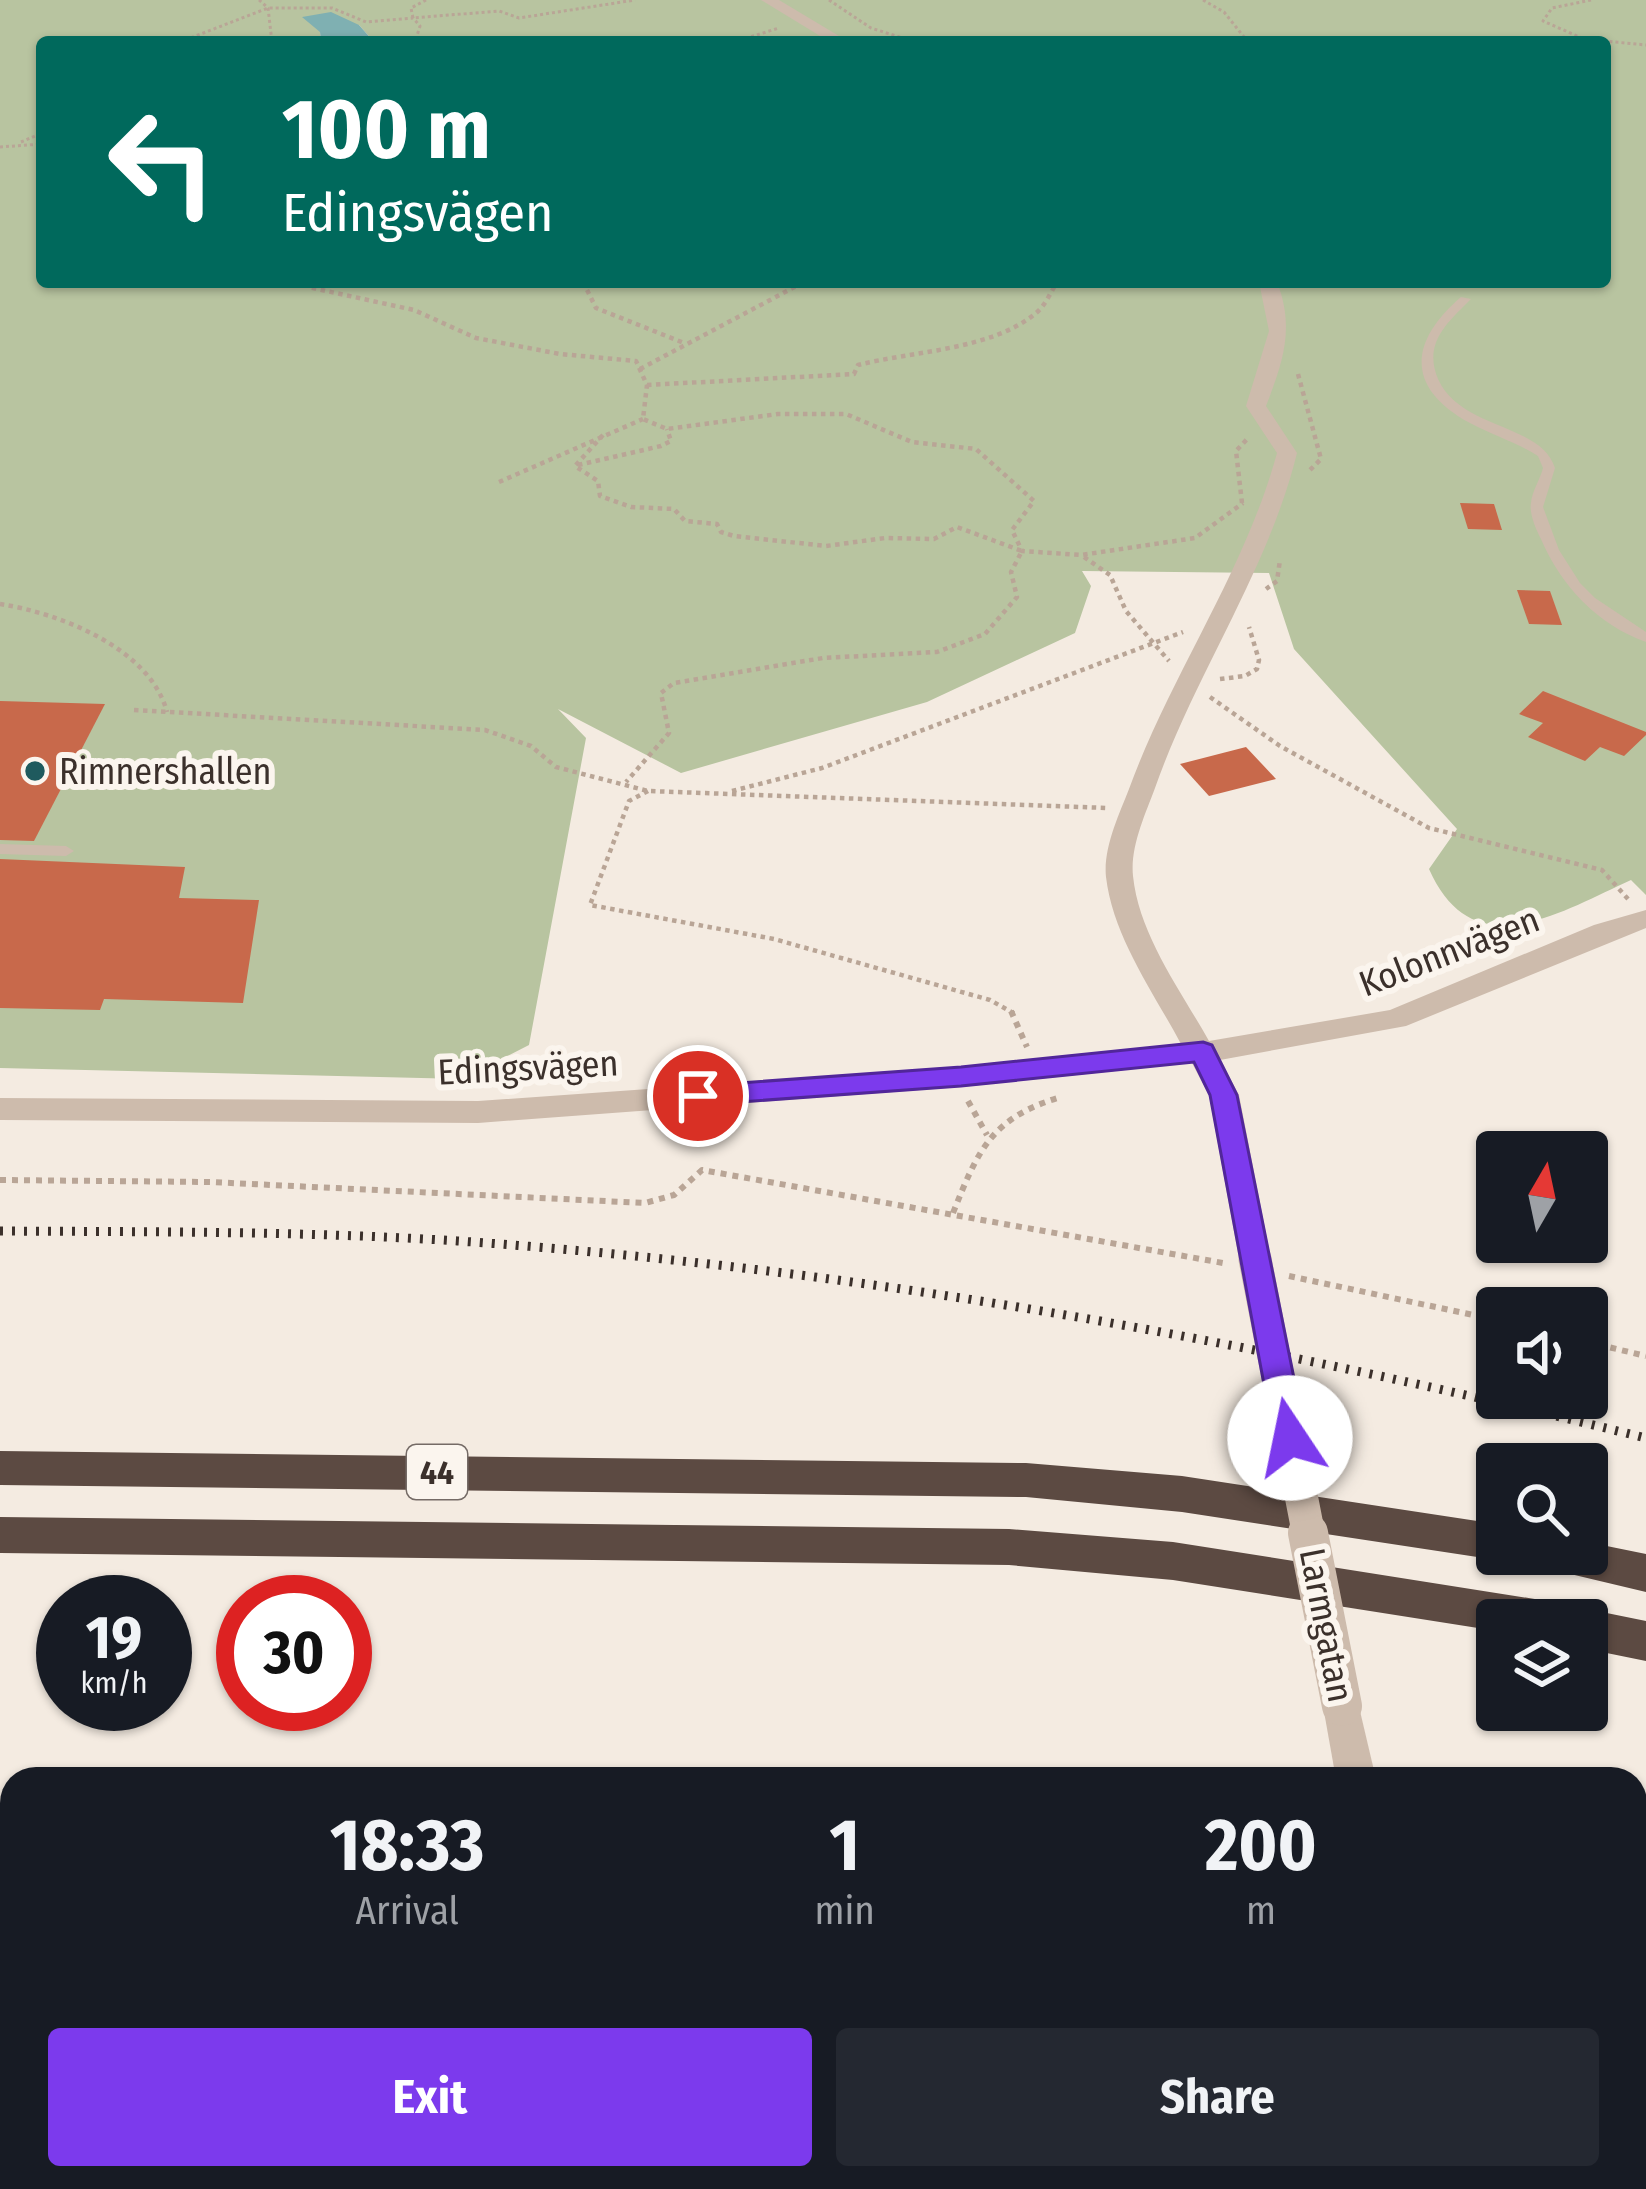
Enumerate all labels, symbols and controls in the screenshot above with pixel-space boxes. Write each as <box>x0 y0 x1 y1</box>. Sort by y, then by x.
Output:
text: 100 m <box>282 79 491 180</box>
icon: left <box>84 84 240 240</box>
text: Edingsvägen <box>282 181 553 245</box>
place label: Rimnershallen <box>59 750 271 794</box>
marker: Rimnershallen <box>22 758 48 784</box>
street label: Kolonnvägen <box>1353 897 1546 1006</box>
street label: Edingsvägen <box>437 1041 620 1095</box>
pin <box>647 1045 749 1147</box>
icon: arrive <box>665 1063 731 1129</box>
north arrow <box>1476 1131 1608 1263</box>
map controls <box>1476 1131 1608 1731</box>
button: sound <box>1476 1287 1608 1419</box>
position arrow <box>1227 1375 1353 1501</box>
button: search <box>1476 1443 1608 1575</box>
road number: 44 <box>407 1445 467 1499</box>
street label: Larmgatan <box>1290 1545 1362 1706</box>
speed limit sign: 30 <box>216 1575 372 1731</box>
button: layers <box>1476 1599 1608 1731</box>
text: 19 <box>86 1602 142 1674</box>
text: km/h <box>81 1665 147 1701</box>
text: 18:33 <box>330 1803 484 1889</box>
text: 1 <box>829 1803 860 1889</box>
text: 200 <box>1205 1803 1317 1889</box>
text: Arrival <box>356 1888 459 1934</box>
text: min <box>814 1888 875 1934</box>
text: m <box>1246 1888 1276 1934</box>
button: Exit <box>48 2028 812 2166</box>
button: Share <box>836 2028 1599 2166</box>

